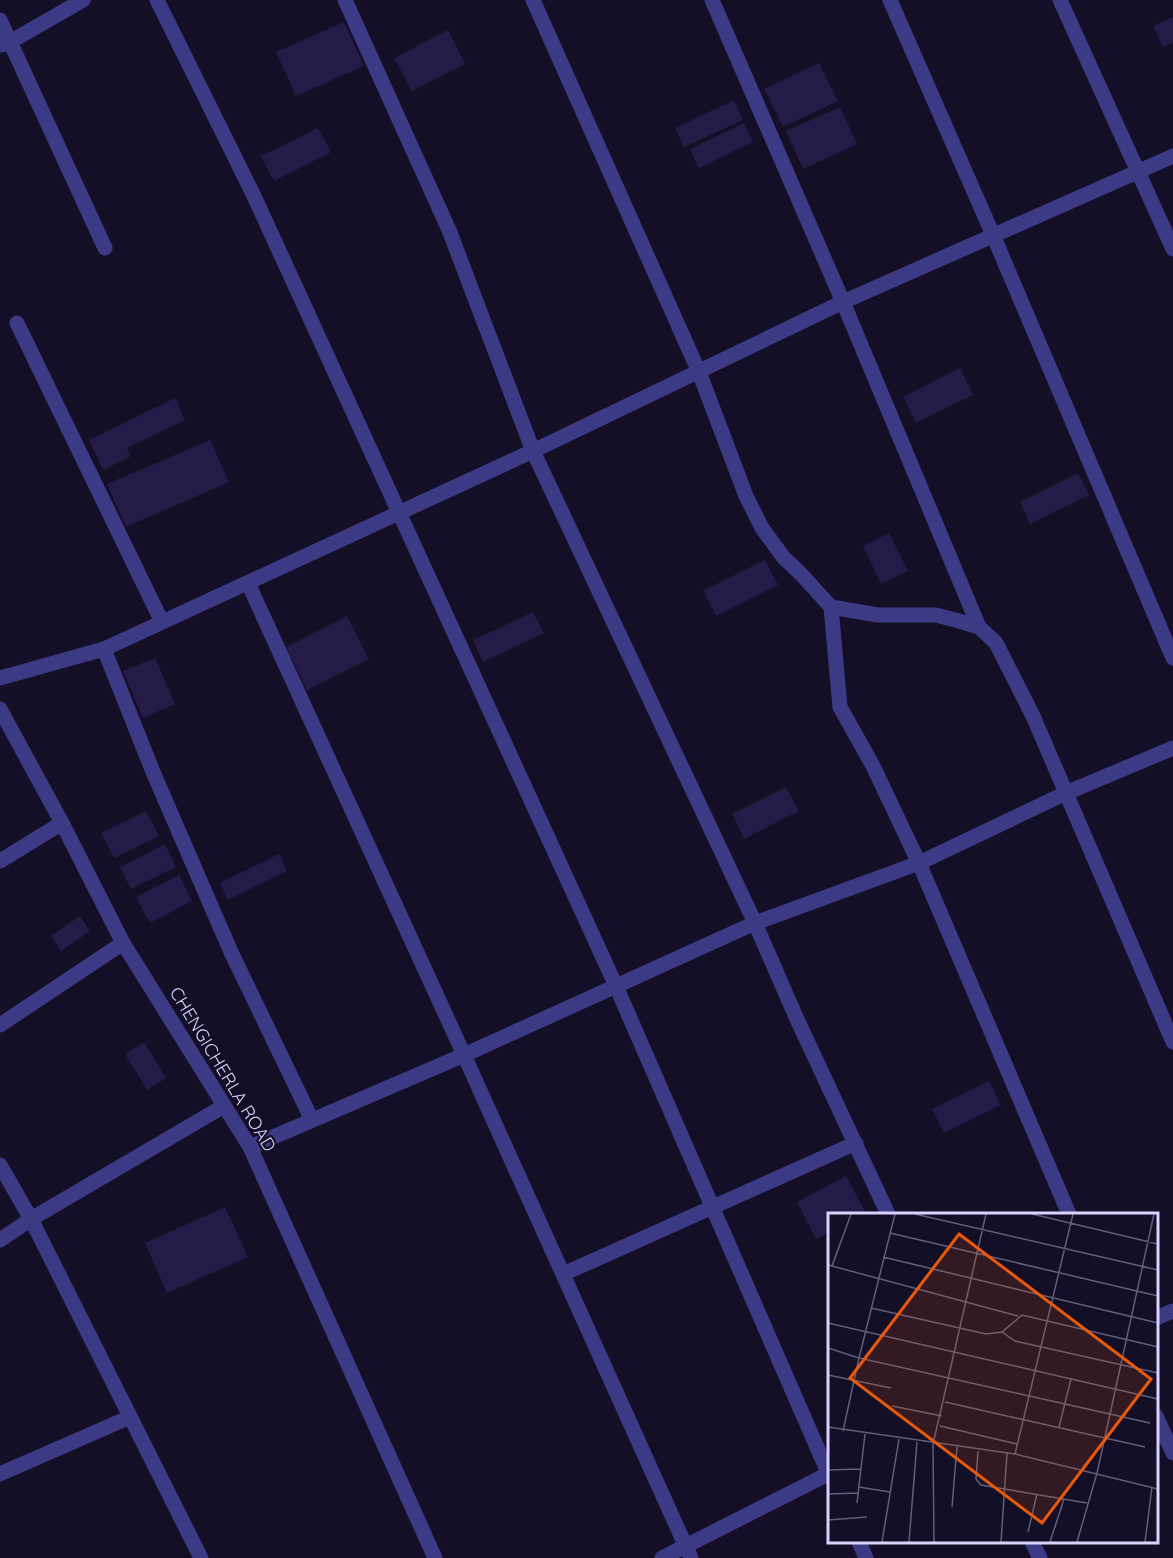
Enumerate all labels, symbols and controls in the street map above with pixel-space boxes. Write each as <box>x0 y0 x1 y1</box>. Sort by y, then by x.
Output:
street label: CHENGICHERLA ROAD <box>165 982 281 1156</box>
inset map <box>828 1213 1158 1543</box>

